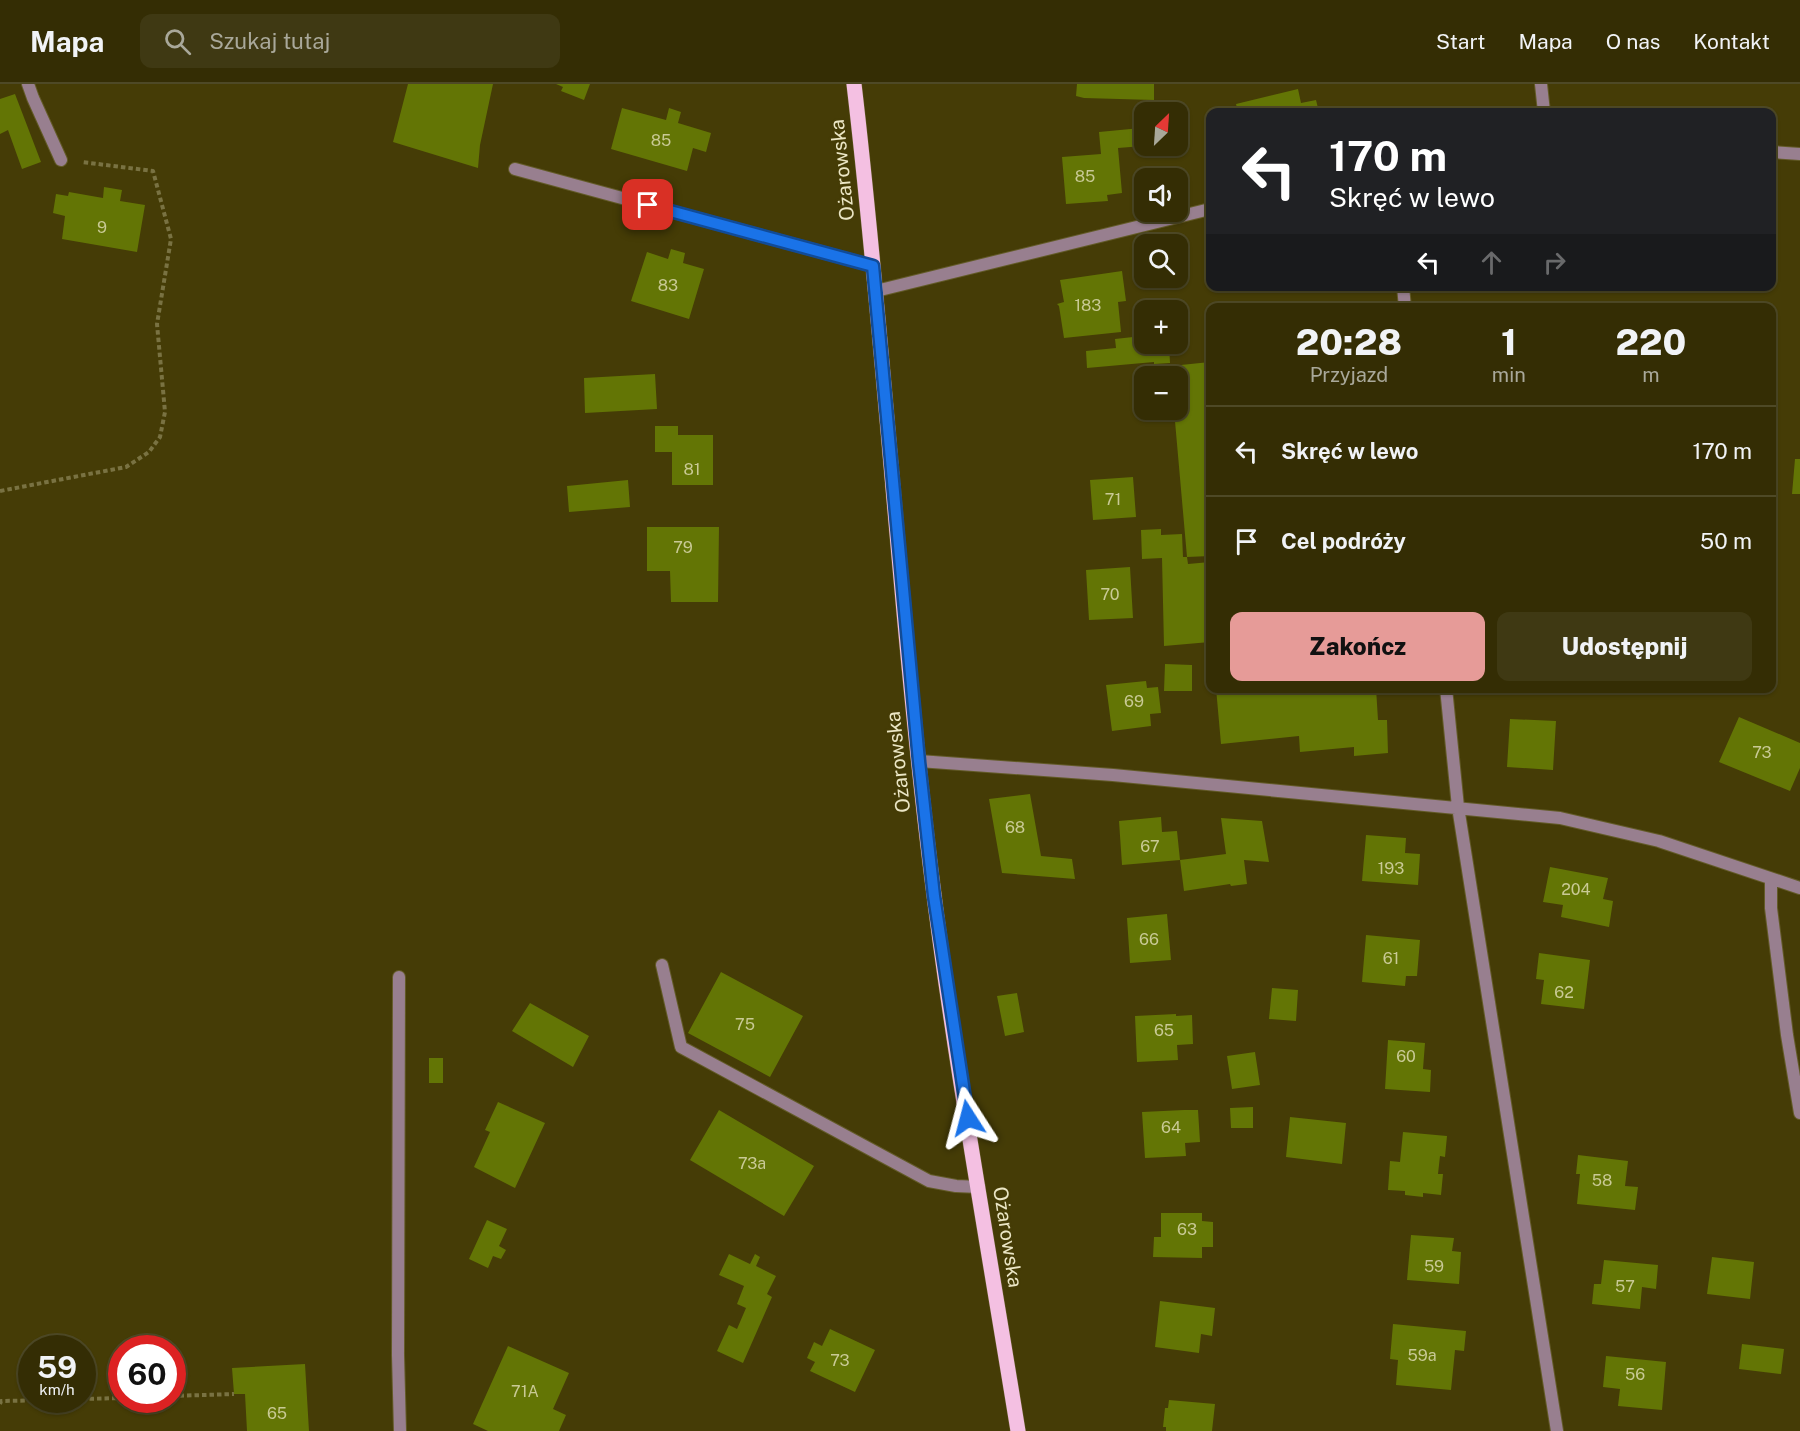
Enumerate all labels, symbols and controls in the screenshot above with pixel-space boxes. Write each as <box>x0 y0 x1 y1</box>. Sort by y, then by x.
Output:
search box <box>140 14 560 68</box>
text: Mapa <box>30 25 104 58</box>
icon: search <box>161 25 194 58</box>
text: Szukaj tutaj <box>209 28 330 54</box>
text: Start <box>1436 29 1486 54</box>
text: Mapa <box>1519 29 1573 54</box>
text: O nas <box>1606 29 1660 54</box>
text: Kontakt <box>1693 29 1770 54</box>
north arrow <box>1134 102 1188 156</box>
map controls <box>1134 102 1188 420</box>
street label: Ożarowska <box>825 118 859 222</box>
house number: 85 <box>651 131 671 150</box>
text: 170 m <box>1329 131 1447 180</box>
icon: left <box>1230 132 1308 210</box>
house number: 85 <box>1075 167 1095 186</box>
button: sound <box>1134 168 1188 222</box>
pin <box>622 179 673 230</box>
text: Skręć w lewo <box>1329 181 1495 213</box>
icon: arrive <box>631 188 664 221</box>
house number: 9 <box>97 218 107 237</box>
button: search <box>1134 234 1188 288</box>
icon: left <box>1412 246 1445 279</box>
icon: ahead <box>1475 246 1508 279</box>
icon: right <box>1538 246 1571 279</box>
house number: 83 <box>658 276 678 295</box>
house number: 183 <box>1075 296 1101 315</box>
button: + <box>1134 300 1188 354</box>
text: 20:28 <box>1296 321 1402 363</box>
text: 1 <box>1501 321 1517 363</box>
text: 220 <box>1616 321 1686 363</box>
text: Przyjazd <box>1310 363 1388 387</box>
text: min <box>1492 363 1526 387</box>
text: m <box>1642 363 1660 387</box>
button: − <box>1134 366 1188 420</box>
icon: left <box>1230 435 1263 468</box>
text: Skręć w lewo <box>1281 438 1418 464</box>
text: 170 m <box>1692 438 1752 464</box>
house number: 81 <box>684 460 700 479</box>
house number: 71 <box>1105 490 1121 509</box>
icon: arrive <box>1230 525 1263 558</box>
text: Cel podróży <box>1281 528 1406 554</box>
text: 50 m <box>1700 528 1752 554</box>
house number: 79 <box>673 538 693 557</box>
house number: 70 <box>1100 585 1120 604</box>
button: Zakończ <box>1230 612 1485 681</box>
button: Udostępnij <box>1497 612 1752 681</box>
house number: 69 <box>1124 692 1144 711</box>
street label: Ożarowska <box>881 710 915 814</box>
house number: 73 <box>1752 743 1772 762</box>
house number: 68 <box>1005 818 1025 837</box>
house number: 67 <box>1140 837 1160 856</box>
house number: 193 <box>1378 859 1404 878</box>
house number: 204 <box>1561 880 1591 899</box>
house number: 66 <box>1139 930 1159 949</box>
house number: 61 <box>1383 949 1399 968</box>
house number: 62 <box>1554 983 1574 1002</box>
house number: 75 <box>735 1015 755 1034</box>
house number: 65 <box>1154 1021 1174 1040</box>
house number: 60 <box>1396 1047 1416 1066</box>
position arrow <box>936 1086 1000 1150</box>
house number: 64 <box>1161 1118 1181 1137</box>
house number: 73a <box>738 1154 766 1173</box>
house number: 58 <box>1592 1171 1612 1190</box>
street label: Ożarowska <box>988 1185 1028 1289</box>
house number: 63 <box>1177 1220 1197 1239</box>
house number: 59 <box>1424 1257 1444 1276</box>
house number: 57 <box>1615 1277 1635 1296</box>
speed limit sign: 60 <box>108 1335 186 1413</box>
house number: 59a <box>1407 1346 1437 1365</box>
text: 59 <box>37 1349 77 1385</box>
house number: 73 <box>830 1351 850 1370</box>
house number: 56 <box>1625 1365 1645 1384</box>
text: km/h <box>39 1381 75 1398</box>
house number: 71A <box>511 1382 539 1401</box>
house number: 65 <box>267 1404 287 1423</box>

